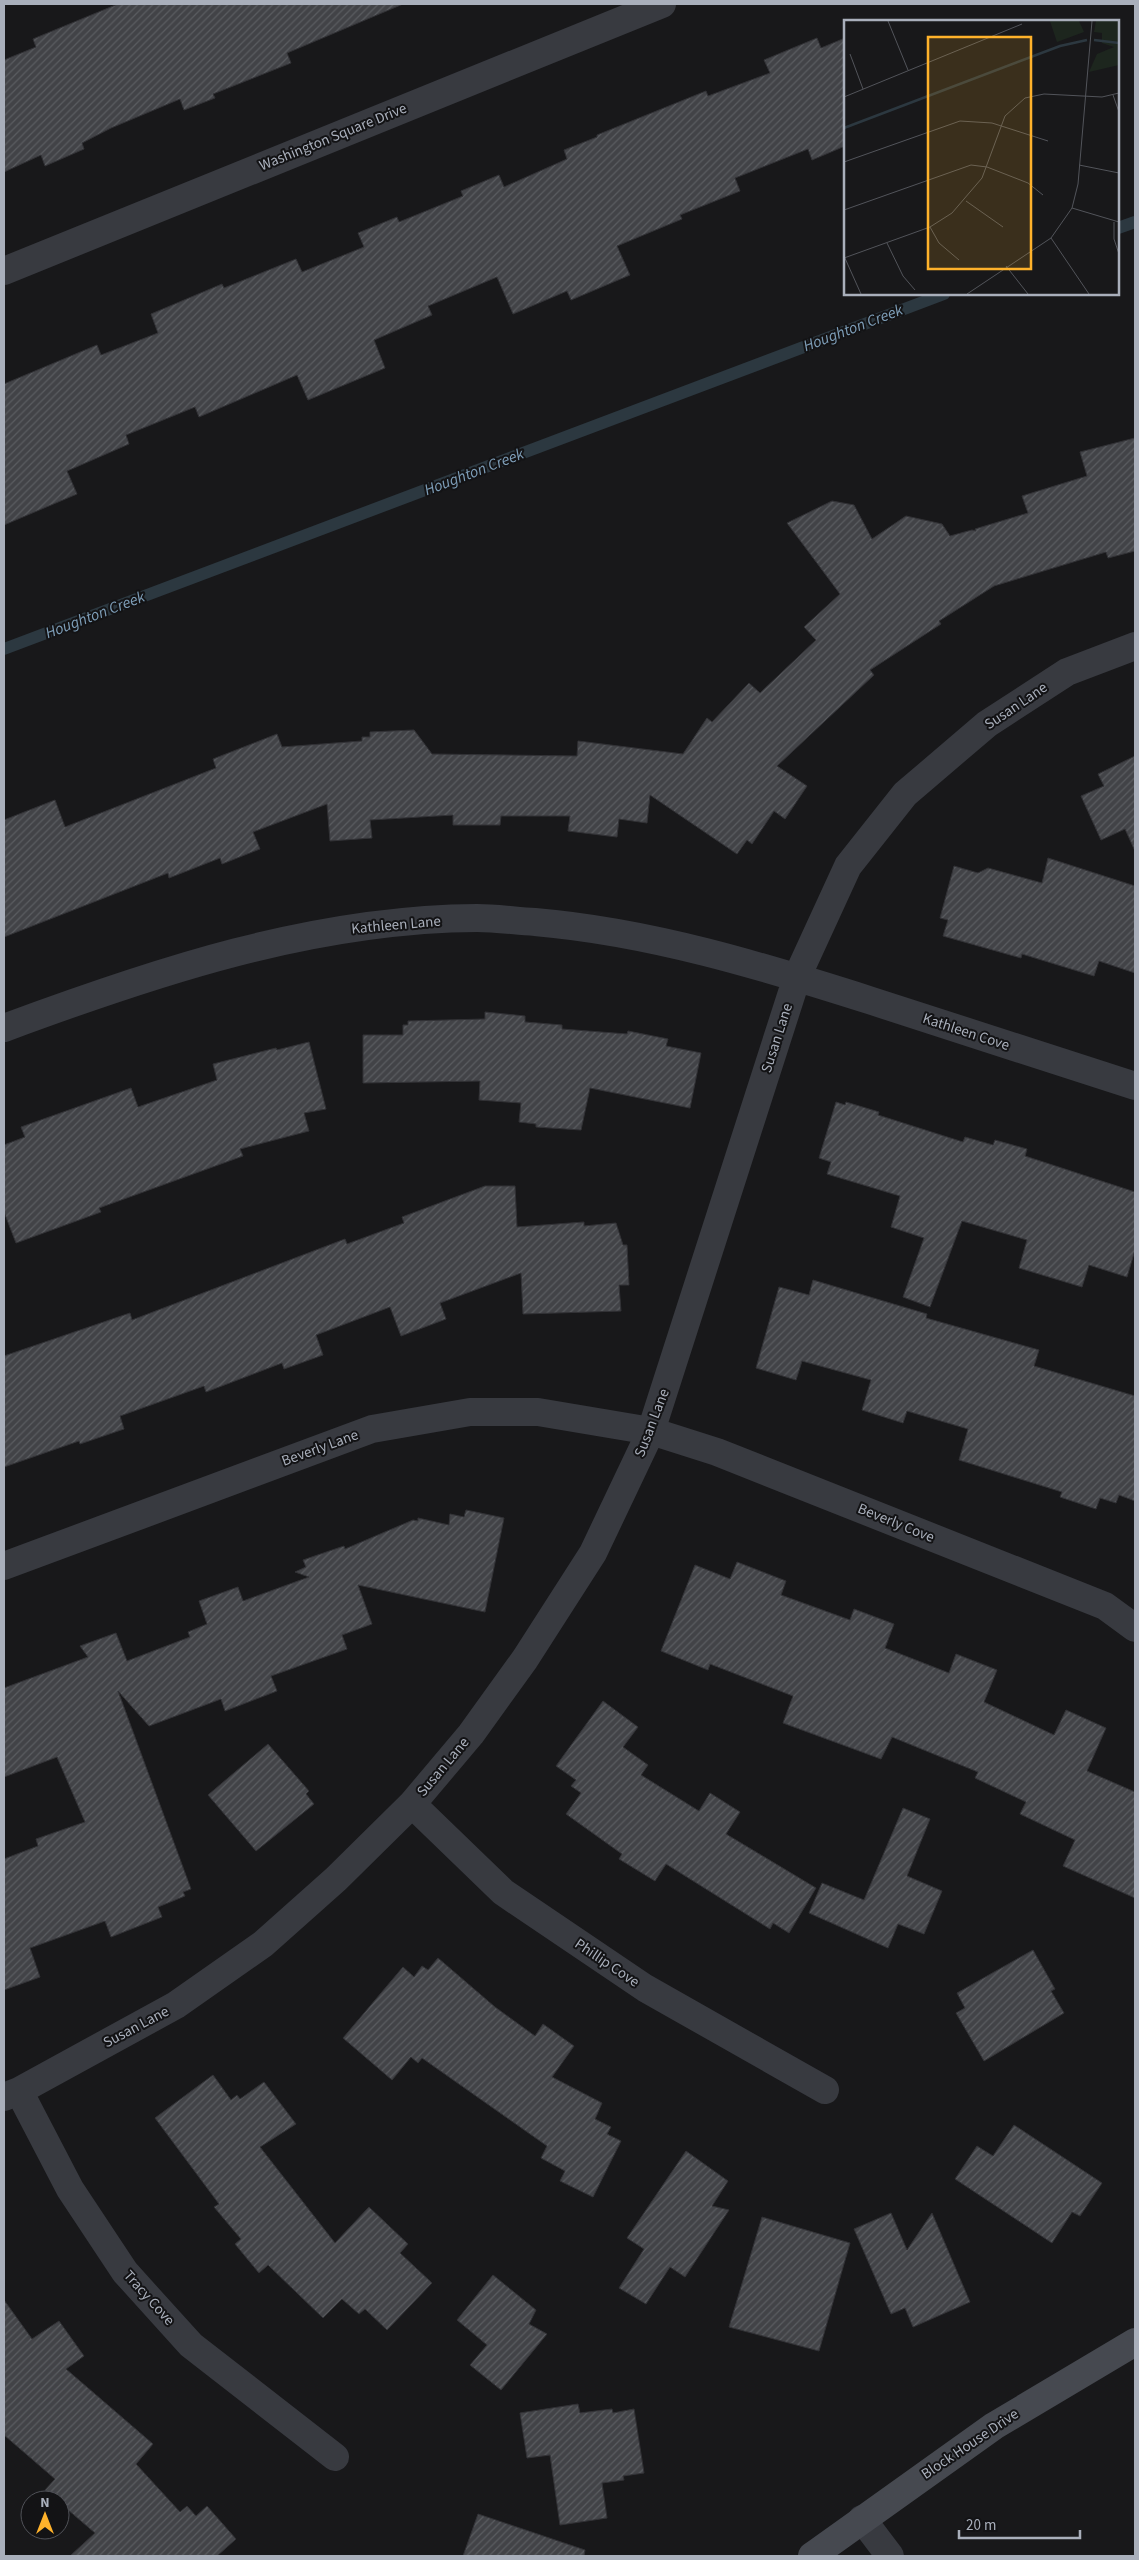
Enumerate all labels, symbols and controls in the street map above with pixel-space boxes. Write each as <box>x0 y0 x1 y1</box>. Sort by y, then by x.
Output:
inset map <box>844 20 1119 295</box>
street label: Washington Square Drive <box>256 98 410 176</box>
water label: Houghton Creek <box>800 299 906 357</box>
water label: Houghton Creek <box>421 443 527 501</box>
water label: Houghton Creek <box>42 586 148 644</box>
street label: Susan Lane <box>980 677 1052 735</box>
street label: Kathleen Lane <box>350 911 442 939</box>
street label: Susan Lane <box>756 1001 798 1075</box>
street label: Kathleen Cove <box>920 1008 1012 1056</box>
street label: Susan Lane <box>629 1386 675 1460</box>
street label: Beverly Lane <box>279 1424 361 1472</box>
street label: Beverly Cove <box>855 1498 937 1548</box>
street label: Susan Lane <box>412 1733 474 1801</box>
street label: Phillip Cove <box>570 1934 644 1992</box>
street label: Susan Lane <box>99 2001 173 2053</box>
street label: Tracy Cove <box>119 2266 179 2330</box>
street label: Block House Drive <box>917 2404 1023 2484</box>
north arrow <box>20 2490 70 2540</box>
text: N <box>40 2493 50 2513</box>
scale bar <box>959 2508 1080 2540</box>
text: 20 m <box>966 2515 996 2536</box>

